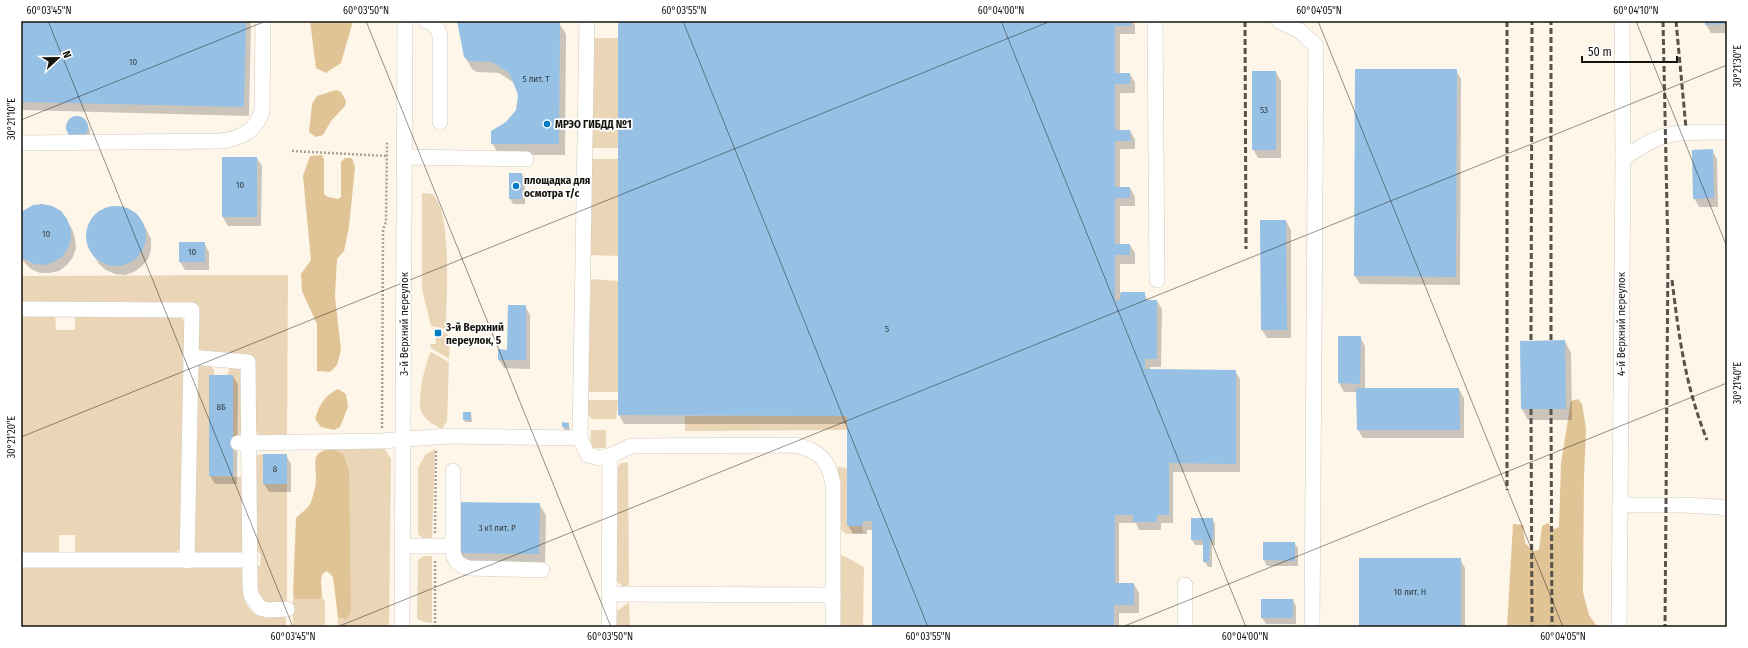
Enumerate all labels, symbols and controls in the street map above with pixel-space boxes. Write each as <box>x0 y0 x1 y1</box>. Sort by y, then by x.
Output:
text: 60°03'45"N <box>27 5 71 17</box>
text: 60°03'50"N <box>343 5 389 17</box>
text: 60°03'55"N <box>661 5 707 17</box>
text: 60°04'00"N <box>978 5 1024 17</box>
text: 60°04'05"N <box>1296 5 1342 17</box>
text: 60°04'10"N <box>1613 5 1659 17</box>
north arrow <box>38 38 78 78</box>
scale bar <box>1582 38 1677 64</box>
text: 30°21'30"E <box>1732 44 1744 87</box>
text: 50 m <box>1588 45 1612 59</box>
text: N <box>60 49 74 60</box>
house number: 10 <box>129 57 137 67</box>
house number: 5 лит. Т <box>522 74 550 84</box>
text: 30°21'10"E <box>6 98 18 140</box>
house number: 5З <box>1260 105 1268 115</box>
place label: МРЭО ГИБДД №1 <box>555 118 632 131</box>
marker: МРЭО ГИБДД №1 <box>542 119 552 129</box>
place label: площадка для осмотра т/с <box>524 174 590 200</box>
house number: 10 <box>236 180 244 190</box>
marker: площадка для осмотра т/с <box>511 181 521 191</box>
house number: 10 <box>42 229 50 239</box>
house number: 10 <box>188 247 196 257</box>
street label: 3-й Верхний переулок <box>398 271 411 376</box>
street label: 4-й Верхний переулок <box>1615 271 1628 376</box>
place label: 3-й Верхний переулок, 5 <box>445 321 504 347</box>
house number: 5 <box>885 324 889 334</box>
marker: 3-й Верхний переулок, 5 <box>433 328 443 338</box>
text: 30°21'40"E <box>1732 361 1744 404</box>
house number: 8Б <box>216 402 226 412</box>
text: 30°21'20"E <box>6 415 18 458</box>
house number: 8 <box>273 464 278 474</box>
house number: 3 к1 лит. Р <box>478 523 516 533</box>
house number: 10 лит. Н <box>1394 587 1426 597</box>
text: 60°03'45"N <box>271 631 315 643</box>
text: 60°03'50"N <box>587 631 633 643</box>
text: 60°03'55"N <box>905 631 951 643</box>
text: 60°04'00"N <box>1222 631 1268 643</box>
text: 60°04'05"N <box>1540 631 1586 643</box>

